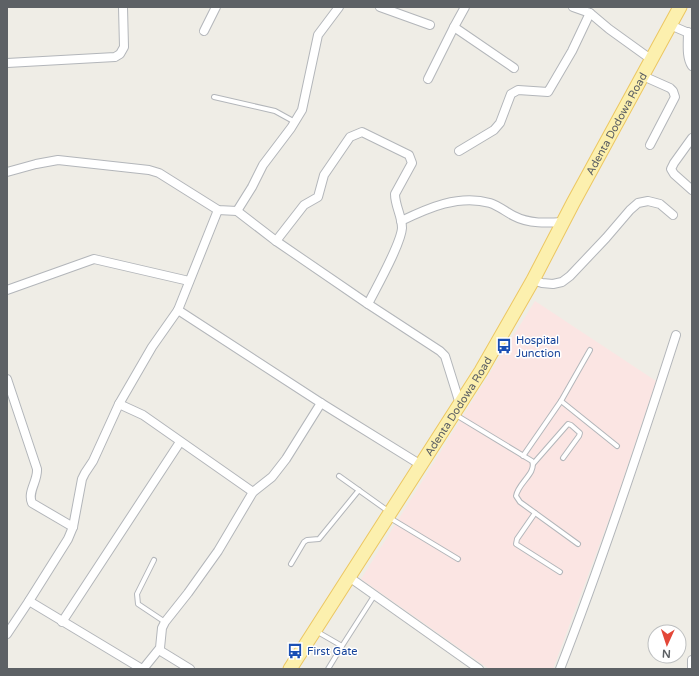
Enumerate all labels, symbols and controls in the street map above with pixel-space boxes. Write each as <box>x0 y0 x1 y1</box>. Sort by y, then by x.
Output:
street label: Adenta Dodowa Road <box>583 70 650 177</box>
place label: Hospital Junction <box>516 334 561 360</box>
bus stop icon: Hospital Junction <box>495 337 513 355</box>
street label: Adenta Dodowa Road <box>422 354 494 458</box>
north arrow <box>647 624 687 664</box>
bus stop icon: First Gate <box>286 642 304 660</box>
place label: First Gate <box>307 645 358 658</box>
text: N <box>662 647 671 660</box>

